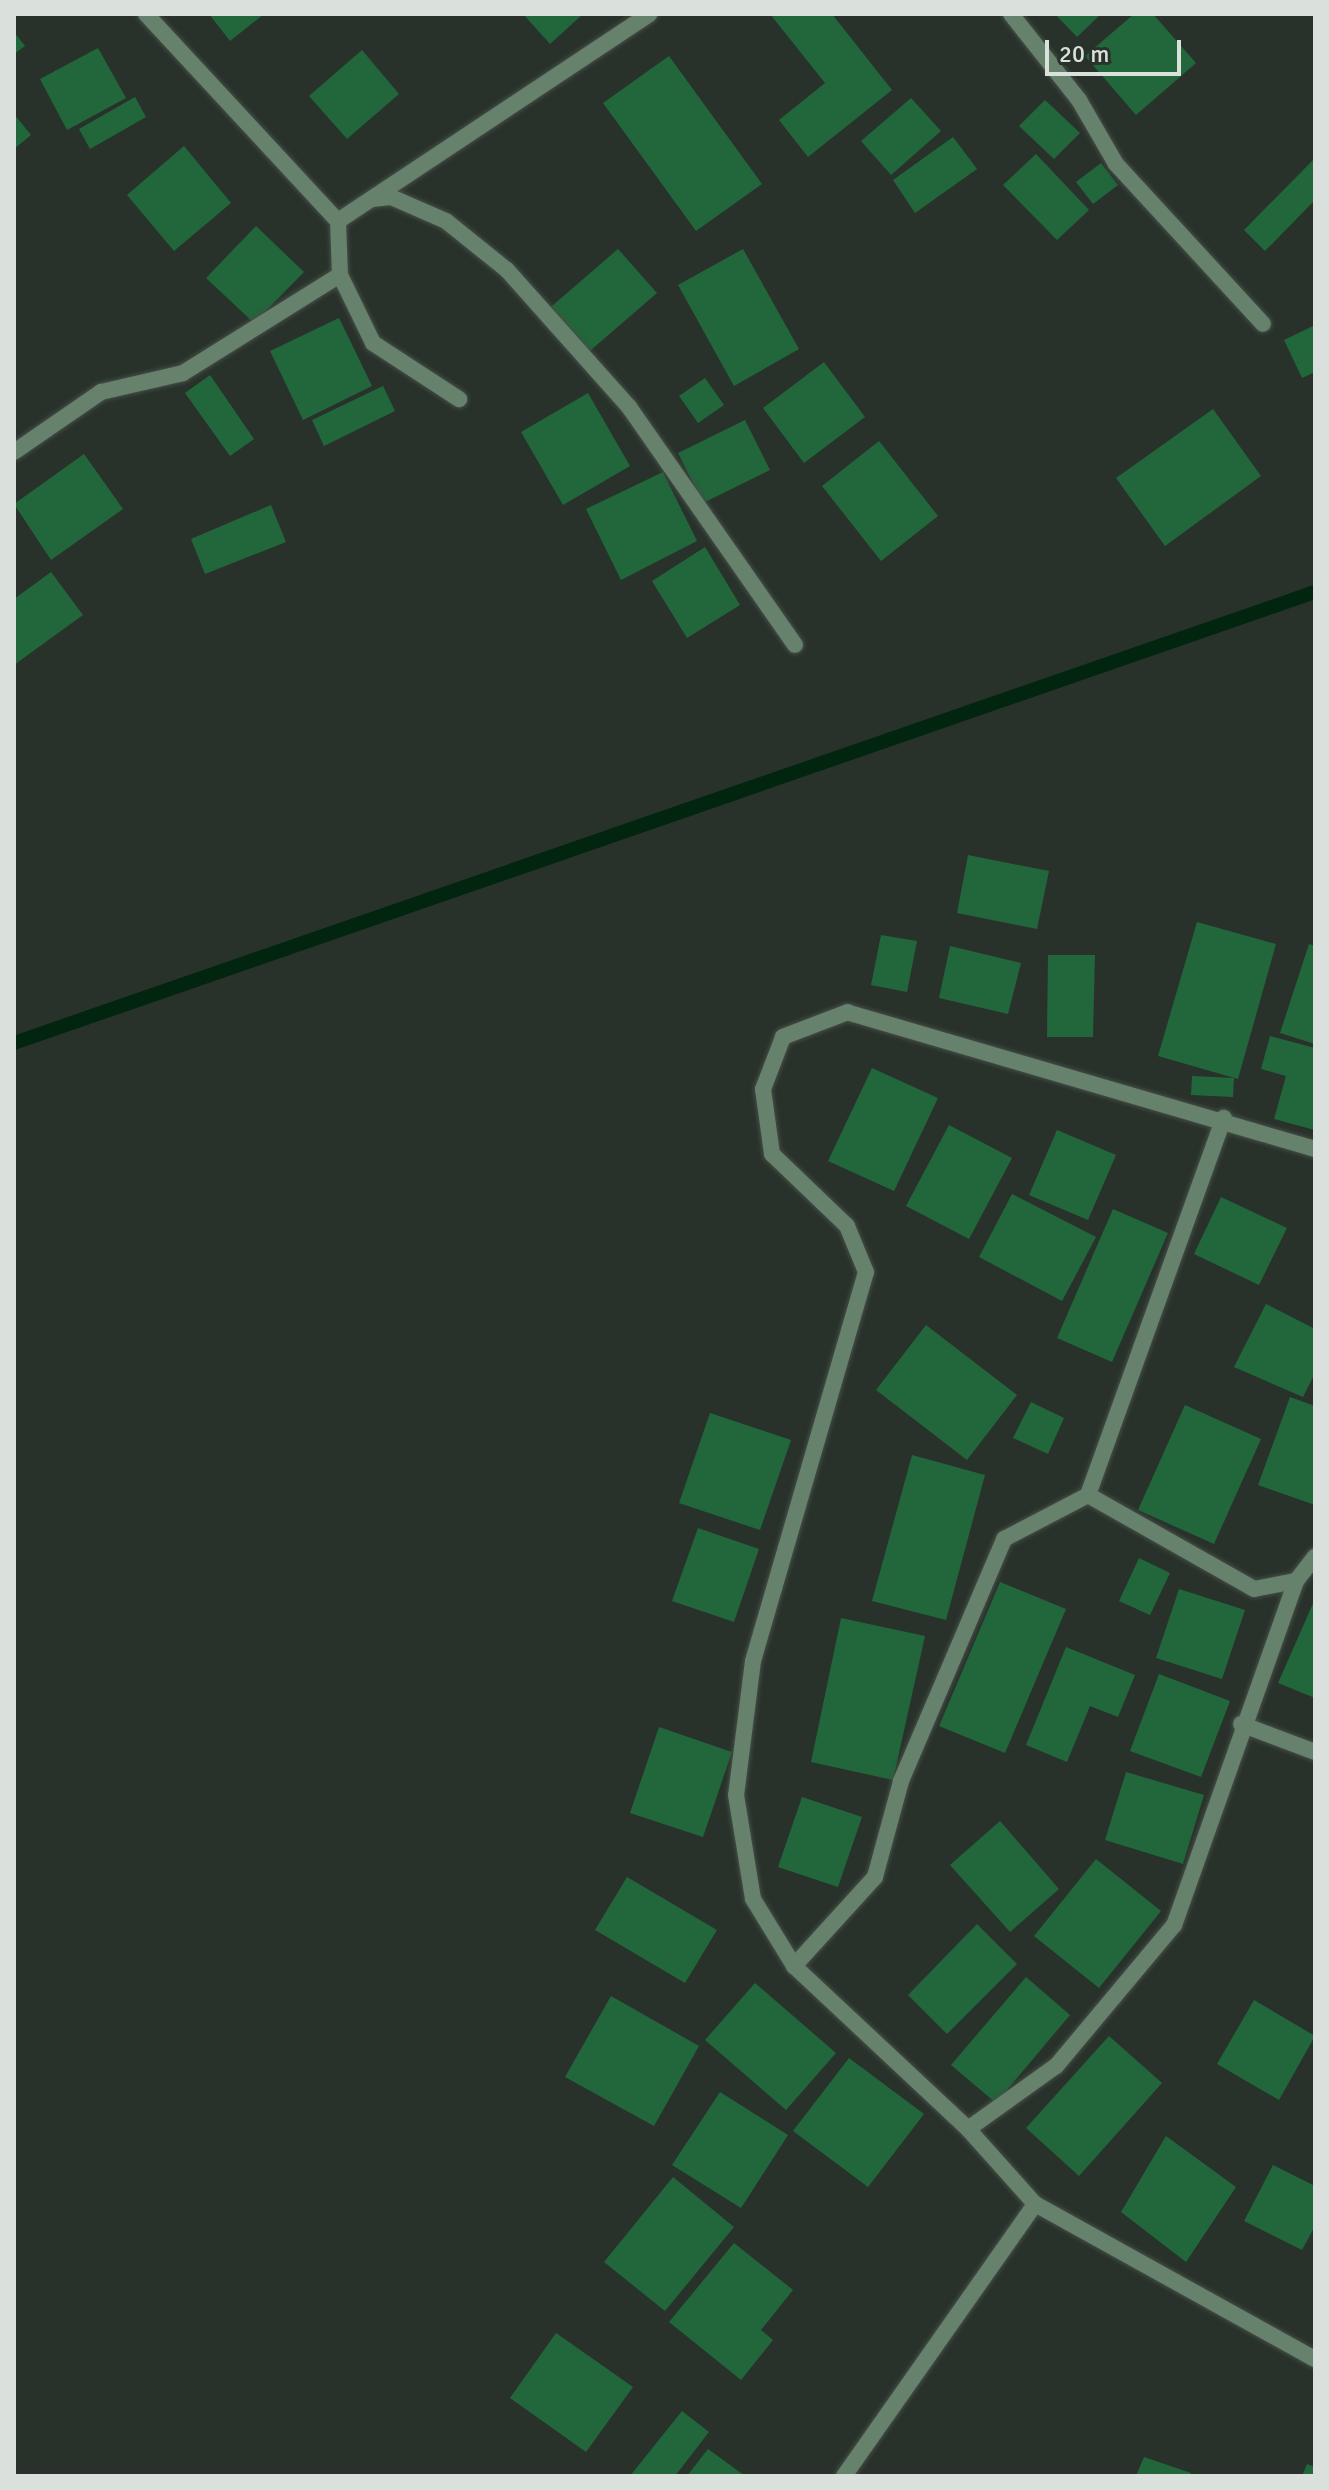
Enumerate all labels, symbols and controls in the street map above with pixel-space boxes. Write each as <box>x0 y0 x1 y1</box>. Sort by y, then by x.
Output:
scale bar <box>1049 24 1185 74</box>
text: 20 m <box>1059 39 1109 69</box>

